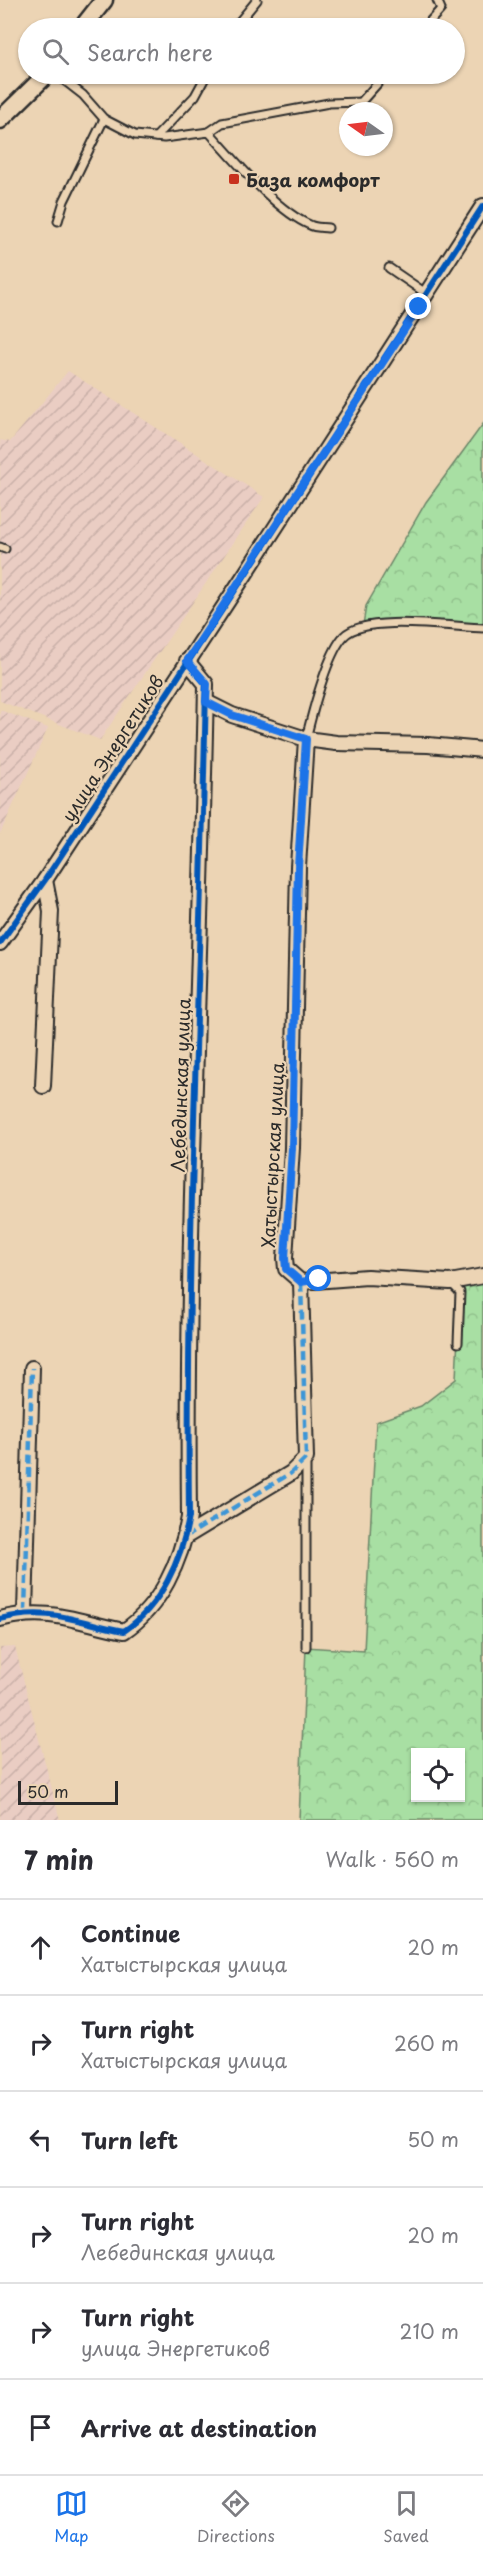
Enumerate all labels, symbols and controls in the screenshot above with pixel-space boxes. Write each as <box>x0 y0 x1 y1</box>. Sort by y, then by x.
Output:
search box <box>18 18 465 84</box>
icon: search <box>39 35 72 68</box>
text: Search here <box>87 35 213 68</box>
north arrow <box>339 102 393 156</box>
place label: База комфорт <box>246 166 380 193</box>
marker: База комфорт <box>227 172 241 186</box>
route end <box>405 293 431 319</box>
street label: улица Энергетиков <box>54 669 170 827</box>
street label: Лебединская улица <box>163 997 197 1173</box>
street label: Хатыстырская улица <box>254 1061 290 1248</box>
route start <box>305 1265 331 1291</box>
map controls <box>411 1748 465 1802</box>
button: locate <box>411 1748 465 1802</box>
scale bar <box>18 1778 118 1806</box>
text: 50 m <box>27 1779 68 1803</box>
text: 7 min <box>24 1840 94 1879</box>
text: Walk · 560 m <box>325 1844 459 1874</box>
text: Continue <box>81 1916 180 1949</box>
icon: ahead <box>24 1931 57 1964</box>
text: 20 m <box>407 1932 459 1962</box>
text: Хатыстырская улица <box>81 1949 287 1979</box>
text: Turn right <box>81 2012 194 2045</box>
icon: right <box>24 2027 57 2060</box>
text: 260 m <box>394 2028 459 2058</box>
text: Хатыстырская улица <box>81 2045 287 2075</box>
icon: left <box>24 2123 57 2156</box>
text: Turn left <box>81 2123 178 2156</box>
text: 50 m <box>407 2124 459 2154</box>
text: Turn right <box>81 2204 194 2237</box>
icon: right <box>24 2219 57 2252</box>
text: 20 m <box>407 2220 459 2250</box>
text: Лебединская улица <box>81 2237 275 2267</box>
text: Turn right <box>81 2300 194 2333</box>
icon: right <box>24 2315 57 2348</box>
text: 210 m <box>400 2316 459 2346</box>
text: улица Энергетиков <box>81 2333 270 2363</box>
icon: arrive <box>24 2411 57 2444</box>
text: Arrive at destination <box>81 2411 317 2444</box>
tab: Map <box>54 2487 88 2547</box>
tab: Directions <box>197 2487 275 2547</box>
tab: Saved <box>383 2487 429 2547</box>

